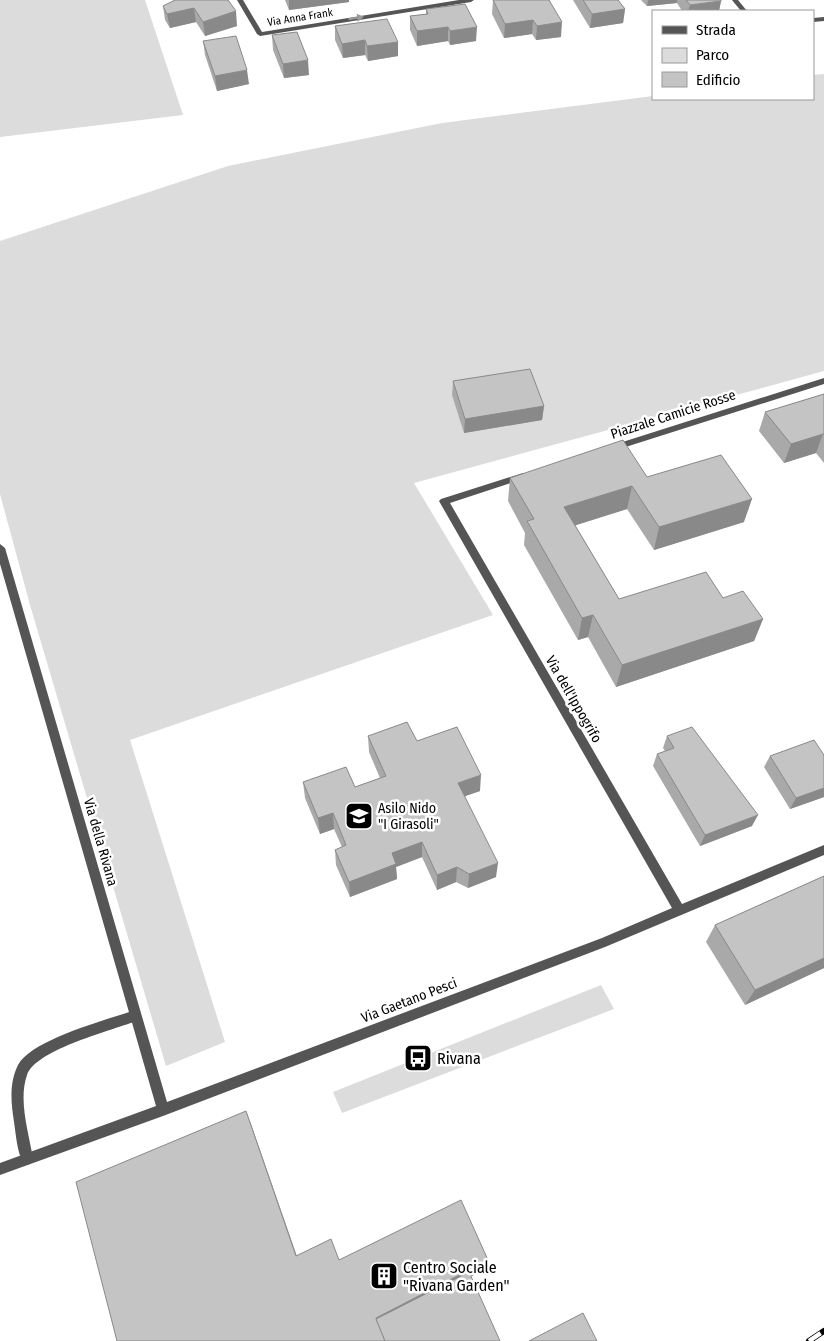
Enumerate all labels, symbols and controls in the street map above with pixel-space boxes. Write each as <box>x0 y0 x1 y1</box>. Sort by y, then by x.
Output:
street label: Via Anna Frank <box>266 6 335 29</box>
legend <box>652 10 814 100</box>
one-way arrow <box>348 14 364 22</box>
text: Strada <box>696 21 736 39</box>
text: Parco <box>696 46 729 64</box>
text: Edificio <box>696 71 741 89</box>
street label: Piazzale Camicie Rosse <box>608 386 738 443</box>
street label: Via dell'Ippogrifo <box>542 653 605 746</box>
street label: Via della Rivana <box>80 796 121 888</box>
place label: Asilo Nido "I Girasoli" <box>378 800 439 833</box>
school or university icon: Asilo Nido "I Girasoli" <box>344 801 374 831</box>
street label: Via Gaetano Pesci <box>359 974 460 1027</box>
bus stop icon: Rivana <box>403 1043 433 1073</box>
place label: Rivana <box>437 1049 481 1068</box>
place label: Centro Sociale "Rivana Garden" <box>403 1258 510 1295</box>
building icon: Centro Sociale "Rivana Garden" <box>369 1261 399 1291</box>

